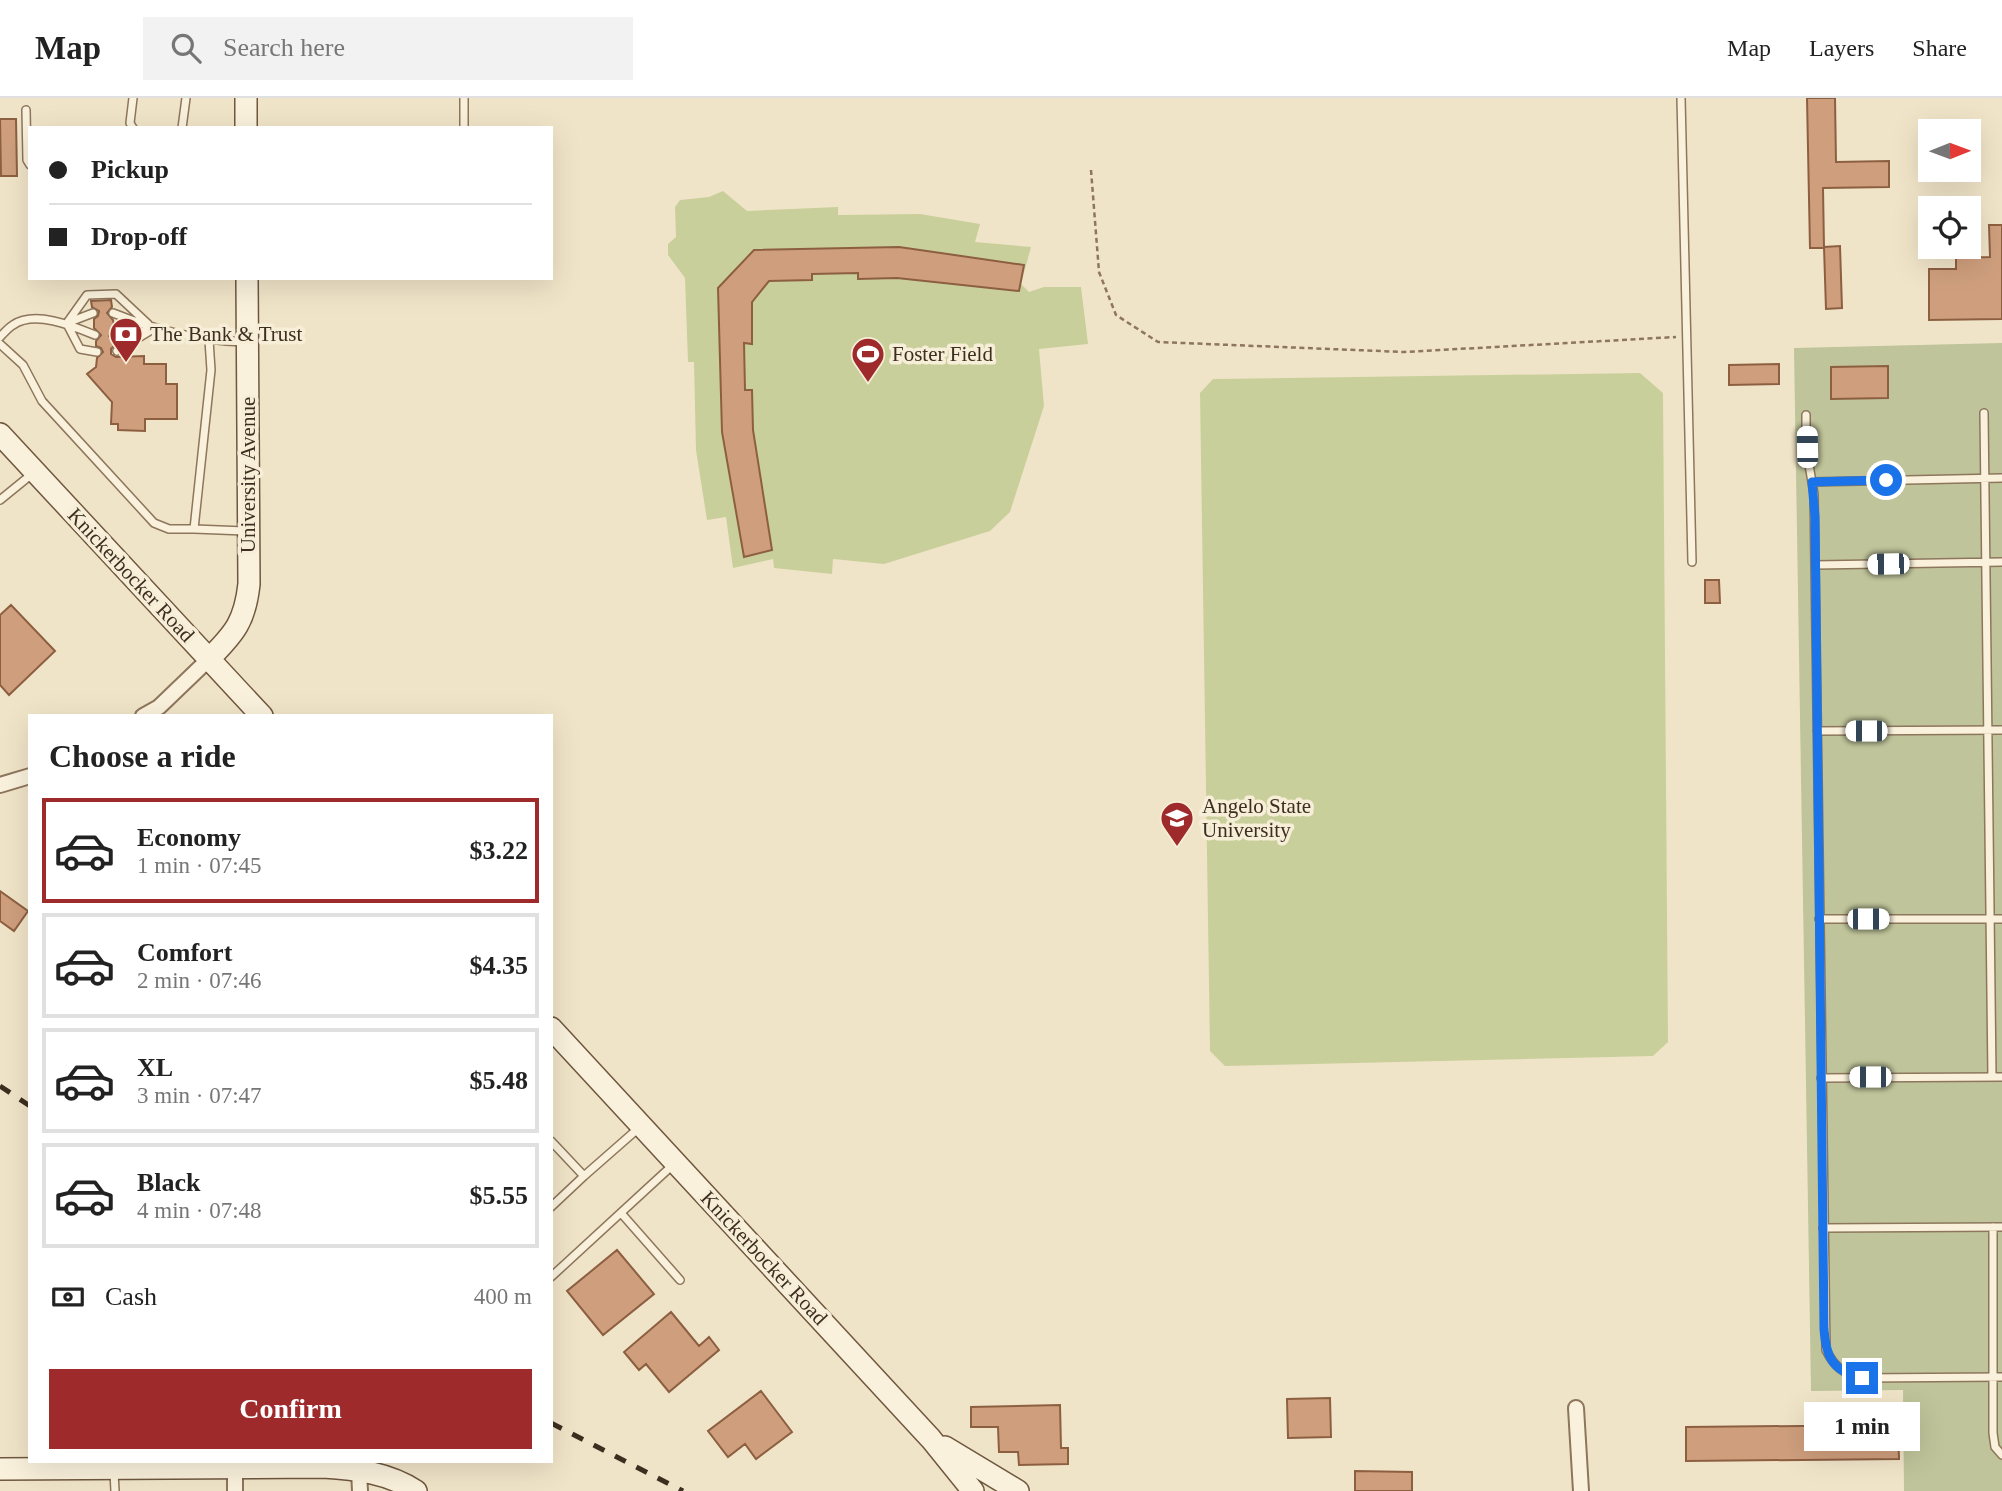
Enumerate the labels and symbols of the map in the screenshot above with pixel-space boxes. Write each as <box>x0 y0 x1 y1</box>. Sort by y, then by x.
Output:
north arrow <box>1918 119 1981 182</box>
bank icon: The Bank & Trust <box>107 315 145 364</box>
place label: The Bank & Trust <box>150 322 302 346</box>
sports icon: Foster Field <box>849 335 887 384</box>
place label: Foster Field <box>892 342 993 366</box>
street label: University Avenue <box>236 397 260 553</box>
car <box>1797 426 1818 468</box>
route start <box>1870 464 1902 496</box>
street label: Knickerbocker Road <box>63 503 200 647</box>
car <box>1867 553 1910 575</box>
car <box>1846 721 1888 742</box>
place label: Angelo State University <box>1202 794 1311 842</box>
school or university icon: Angelo State University <box>1158 799 1196 848</box>
car <box>1848 909 1890 930</box>
car <box>1850 1067 1892 1088</box>
street label: Knickerbocker Road <box>696 1186 833 1330</box>
route end <box>1846 1362 1878 1394</box>
callout: 1 min <box>1804 1402 1920 1452</box>

